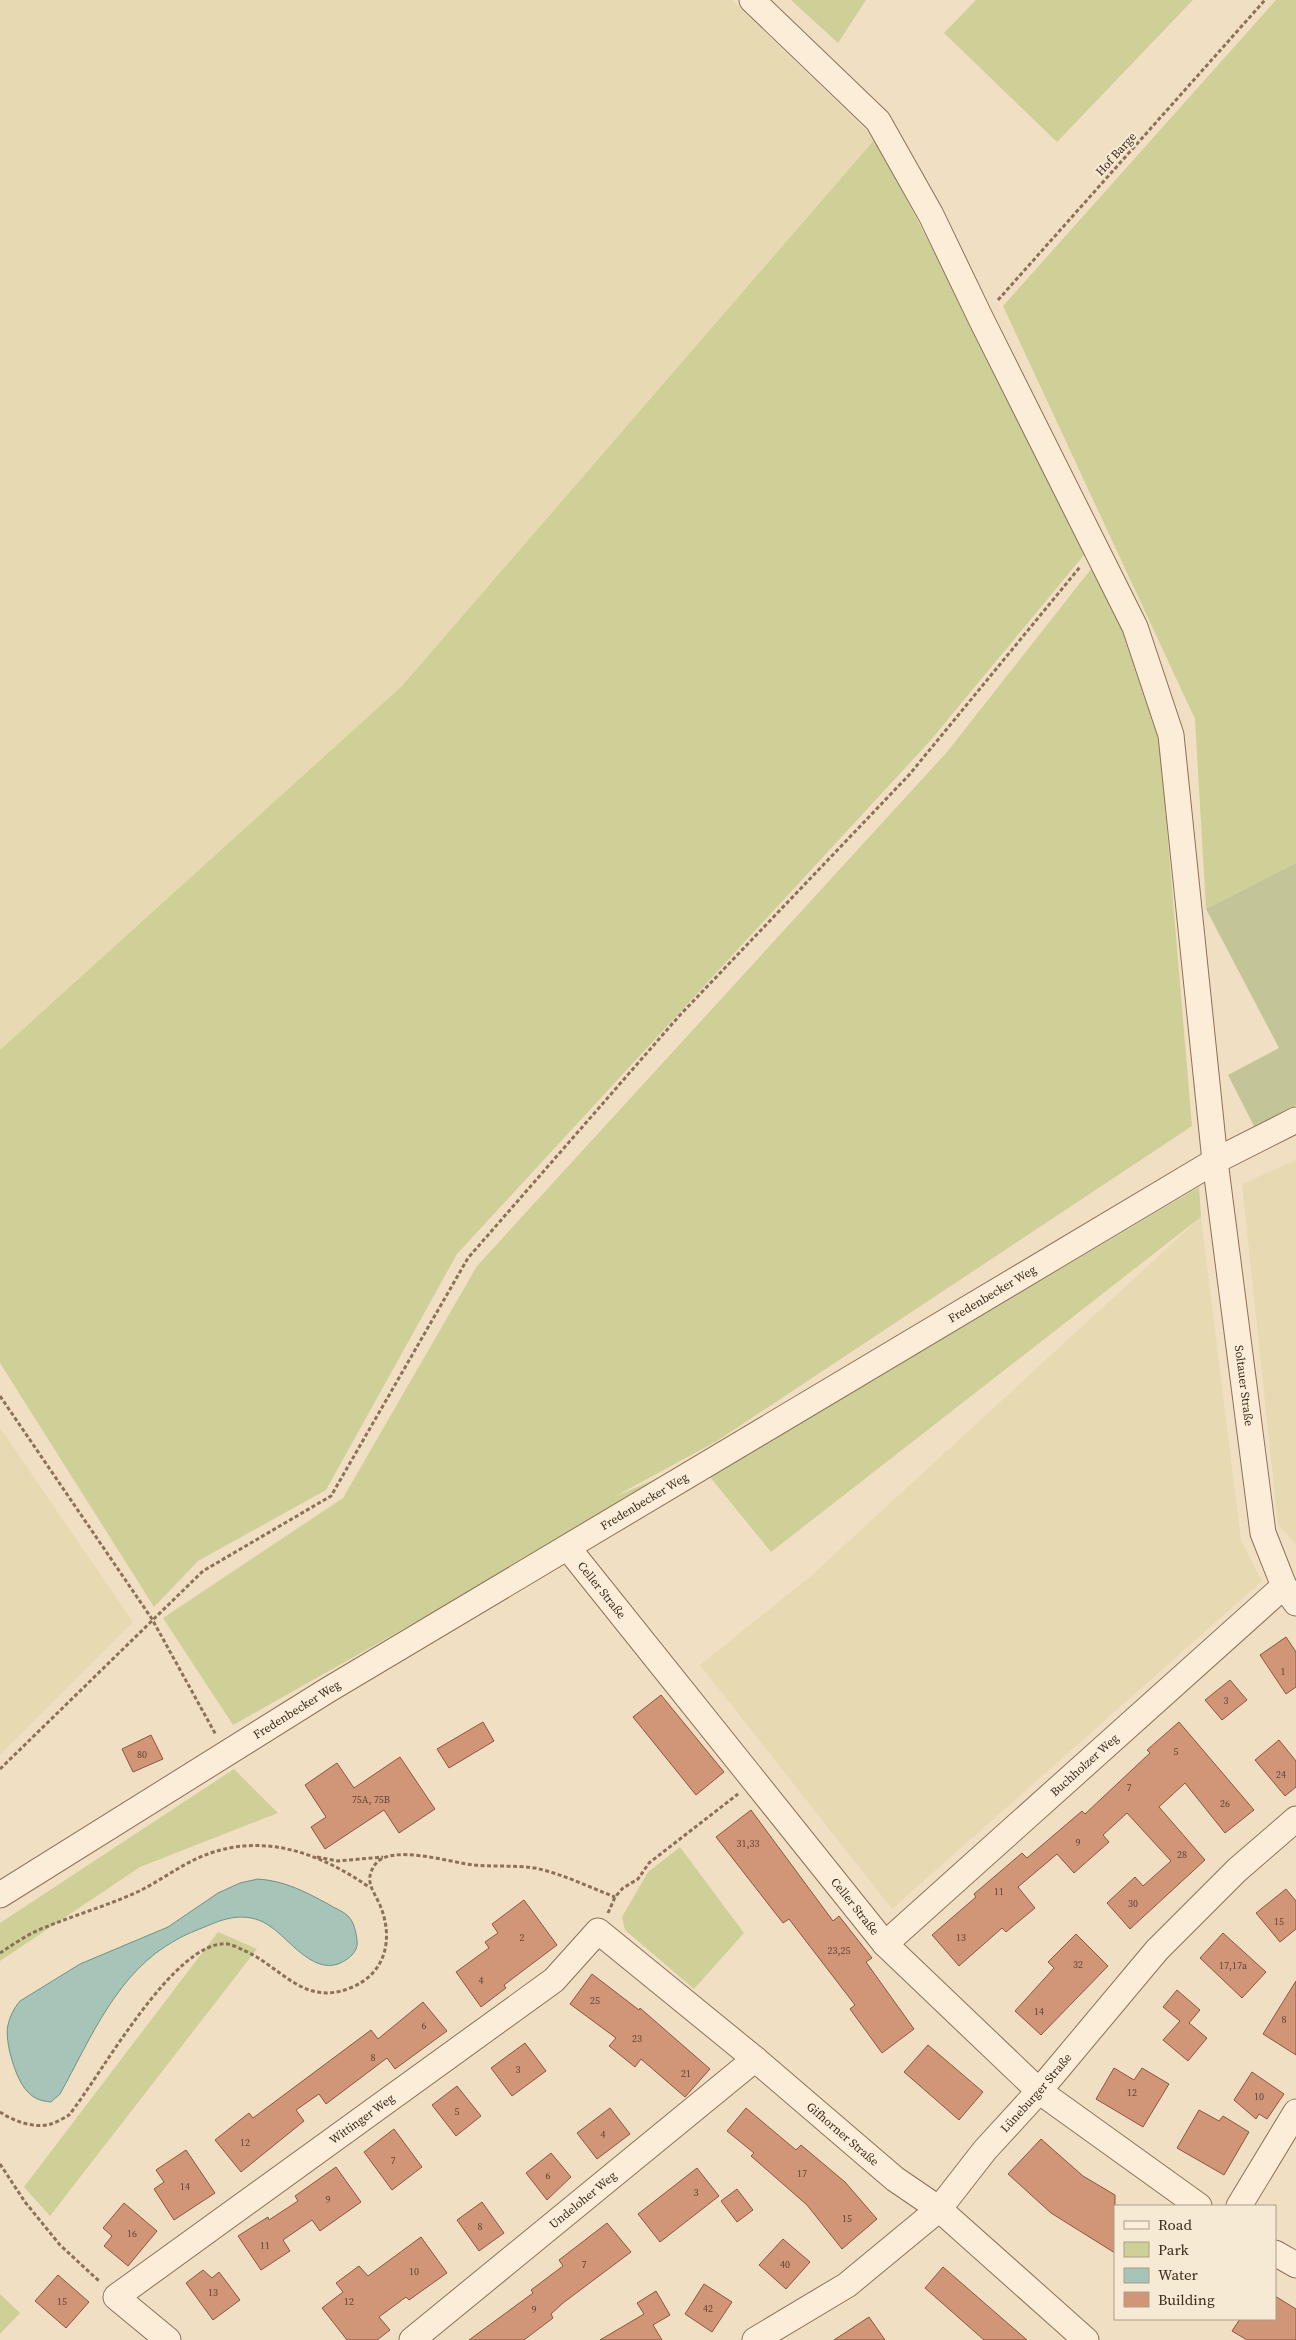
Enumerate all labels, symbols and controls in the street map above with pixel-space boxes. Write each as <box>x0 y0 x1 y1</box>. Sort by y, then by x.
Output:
street label: Hof Barge <box>1092 129 1140 179</box>
street label: Fredenbecker Weg <box>945 1262 1039 1326</box>
street label: Soltauer Straße <box>1231 1344 1257 1427</box>
street label: Fredenbecker Weg <box>597 1469 691 1534</box>
street label: Celler Straße <box>574 1558 630 1622</box>
house number: 1 <box>1281 1665 1286 1678</box>
street label: Fredenbecker Weg <box>250 1676 343 1743</box>
house number: 3 <box>1224 1694 1229 1707</box>
street label: Buchholzer Weg <box>1047 1730 1122 1800</box>
house number: 5 <box>1174 1745 1179 1758</box>
house number: 80 <box>137 1748 147 1761</box>
house number: 24 <box>1276 1768 1286 1781</box>
house number: 7 <box>1127 1781 1132 1794</box>
house number: 75A, 75B <box>352 1793 390 1806</box>
house number: 26 <box>1220 1797 1230 1810</box>
house number: 9 <box>1076 1836 1081 1849</box>
house number: 31,33 <box>737 1837 760 1850</box>
house number: 28 <box>1177 1848 1187 1861</box>
street label: Celler Straße <box>827 1874 883 1938</box>
house number: 11 <box>994 1885 1004 1898</box>
house number: 30 <box>1128 1897 1138 1910</box>
house number: 15 <box>1274 1915 1284 1928</box>
house number: 2 <box>520 1931 525 1944</box>
house number: 13 <box>956 1931 966 1944</box>
house number: 23,25 <box>828 1944 851 1957</box>
house number: 32 <box>1073 1958 1083 1971</box>
house number: 17,17a <box>1219 1959 1248 1972</box>
house number: 4 <box>479 1974 484 1987</box>
house number: 25 <box>590 1994 600 2007</box>
house number: 14 <box>1034 2005 1044 2018</box>
house number: 8 <box>1282 2013 1287 2026</box>
house number: 6 <box>422 2019 427 2032</box>
house number: 23 <box>632 2032 642 2045</box>
street label: Lüneburger Straße <box>997 2050 1075 2136</box>
house number: 8 <box>371 2051 376 2064</box>
house number: 3 <box>516 2063 521 2076</box>
house number: 21 <box>681 2067 691 2080</box>
house number: 12 <box>1127 2086 1137 2099</box>
street label: Wittinger Weg <box>326 2090 398 2148</box>
house number: 10 <box>1254 2090 1264 2103</box>
street label: Gifhorner Straße <box>803 2099 882 2170</box>
house number: 5 <box>455 2105 460 2118</box>
house number: 4 <box>601 2128 606 2141</box>
house number: 12 <box>240 2136 250 2149</box>
house number: 7 <box>391 2154 396 2167</box>
house number: 17 <box>797 2167 807 2180</box>
street label: Undeloher Weg <box>546 2168 620 2232</box>
house number: 6 <box>546 2169 551 2182</box>
house number: 14 <box>180 2180 190 2193</box>
house number: 3 <box>694 2186 699 2199</box>
house number: 9 <box>326 2193 331 2206</box>
legend <box>1114 2205 1276 2320</box>
house number: 15 <box>842 2212 852 2225</box>
text: Road <box>1158 2214 1192 2235</box>
house number: 8 <box>478 2220 483 2233</box>
house number: 16 <box>127 2227 137 2240</box>
house number: 11 <box>260 2239 270 2252</box>
text: Park <box>1158 2239 1190 2260</box>
house number: 7 <box>582 2258 587 2271</box>
house number: 40 <box>780 2258 790 2271</box>
text: Water <box>1158 2264 1199 2285</box>
house number: 10 <box>409 2265 419 2278</box>
house number: 13 <box>208 2286 218 2299</box>
text: Building <box>1158 2289 1215 2310</box>
house number: 15 <box>57 2295 67 2308</box>
house number: 12 <box>344 2295 354 2308</box>
house number: 42 <box>703 2302 713 2315</box>
house number: 9 <box>532 2303 537 2316</box>

